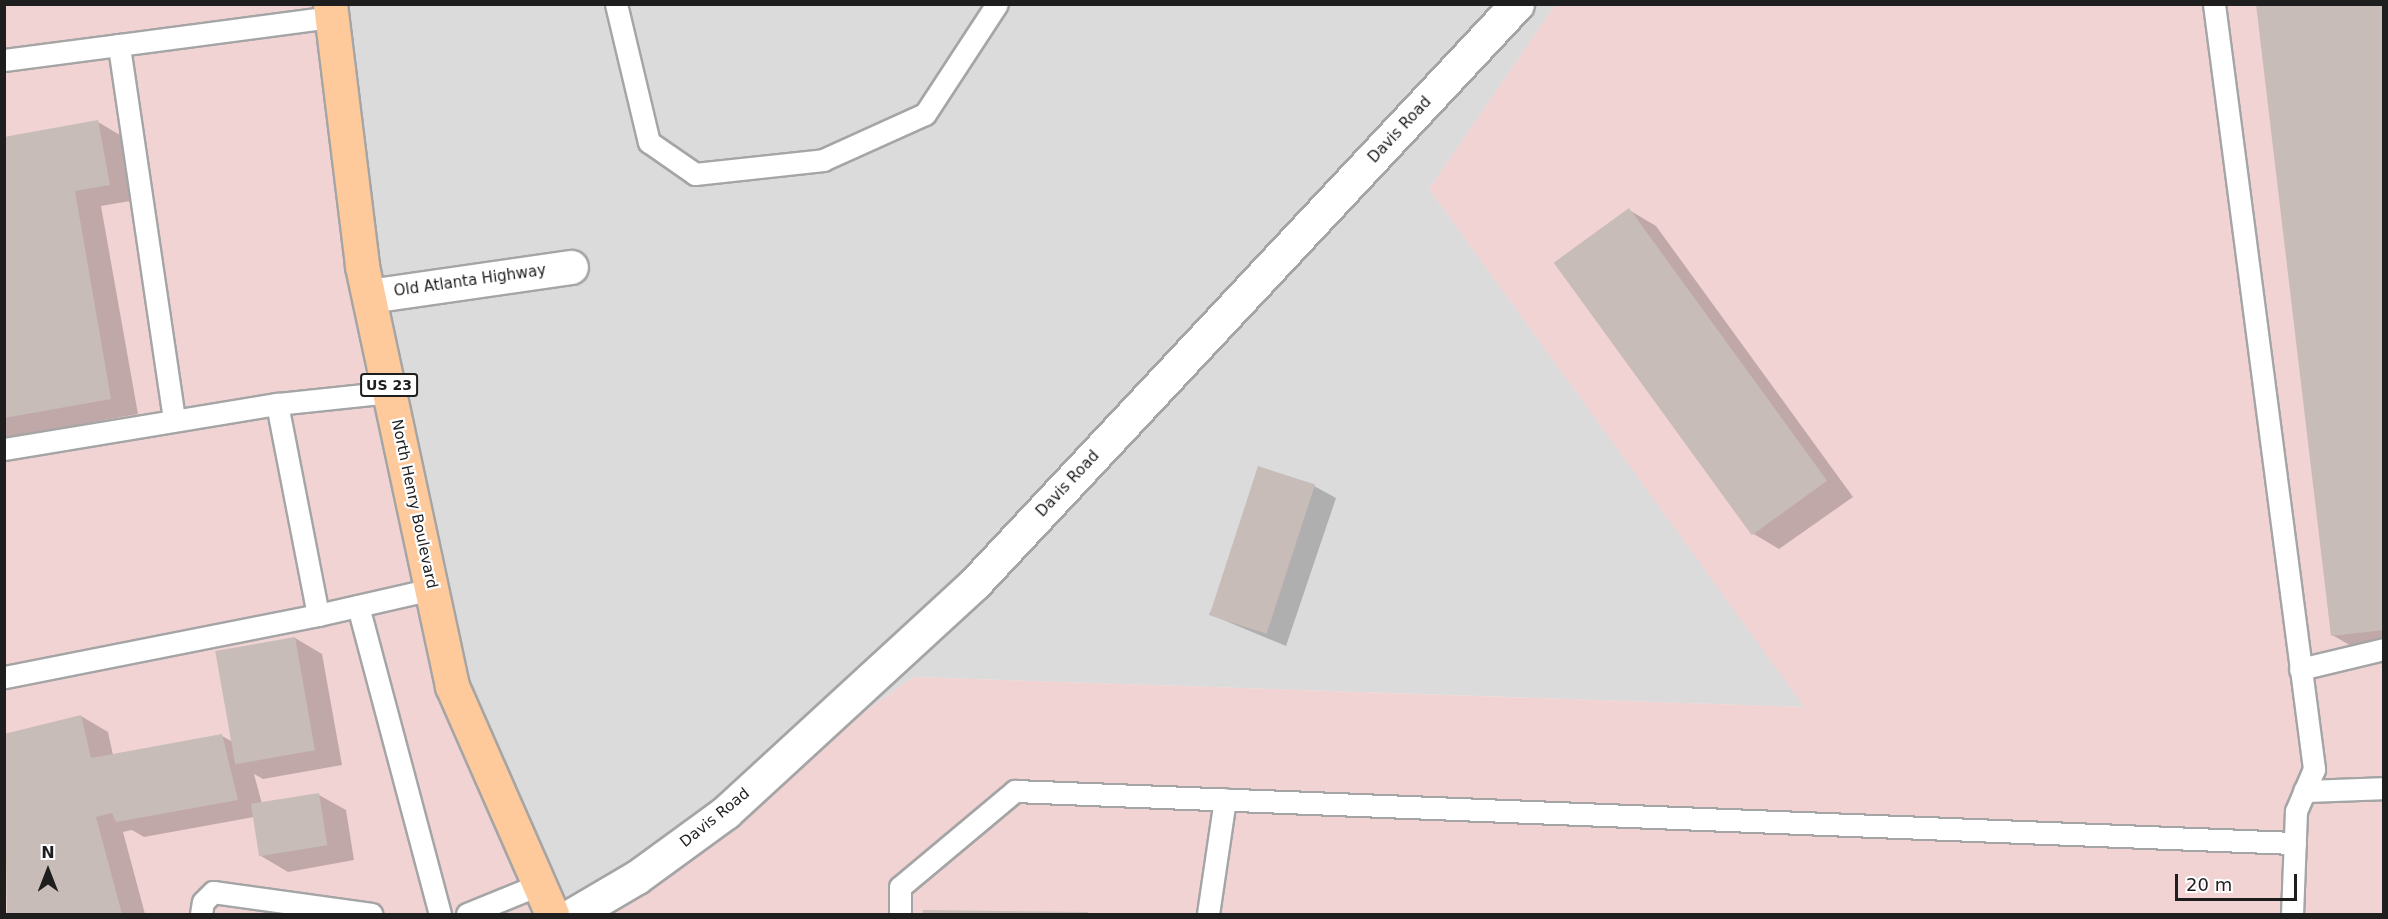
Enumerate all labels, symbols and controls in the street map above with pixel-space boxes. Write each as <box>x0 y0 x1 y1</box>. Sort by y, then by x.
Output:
street label: Davis Road <box>1365 93 1435 167</box>
street label: Old Atlanta Highway <box>393 261 547 301</box>
road number: US 23 <box>359 374 419 396</box>
street label: North Henry Boulevard <box>387 418 441 590</box>
street label: Davis Road <box>1033 447 1103 521</box>
street label: Davis Road <box>677 785 753 851</box>
north arrow <box>18 841 78 901</box>
text: N <box>41 843 55 862</box>
scale bar <box>2178 862 2300 900</box>
text: 20 m <box>2186 874 2232 895</box>

